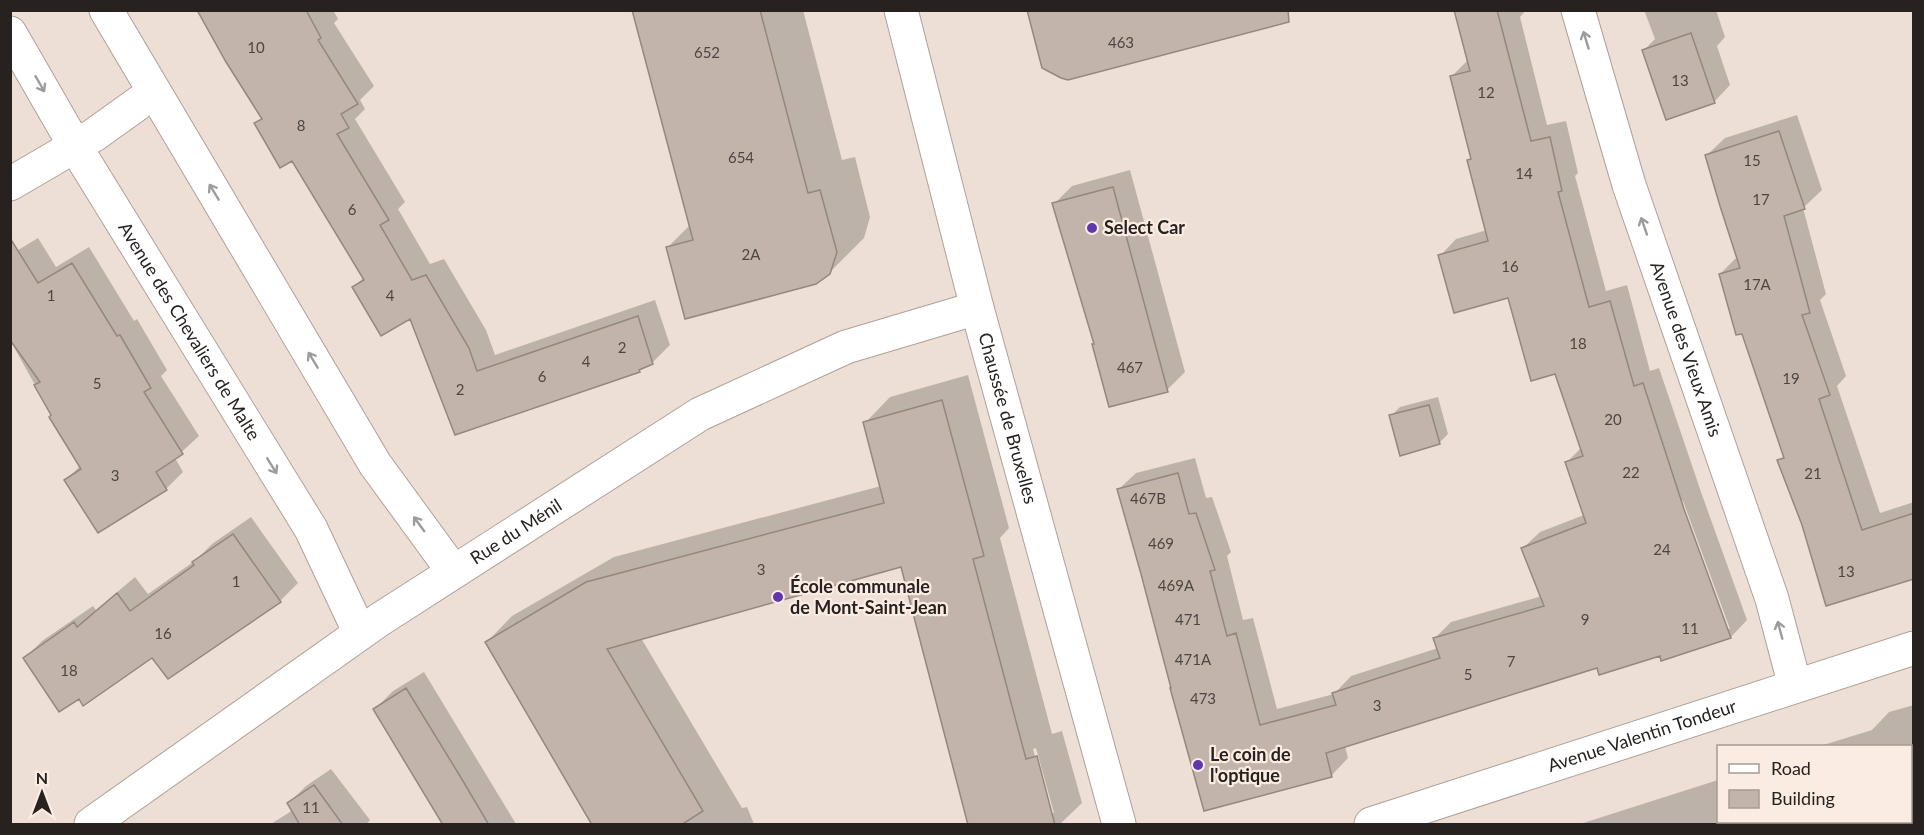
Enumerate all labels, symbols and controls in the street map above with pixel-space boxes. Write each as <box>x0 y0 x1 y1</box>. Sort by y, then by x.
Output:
one-way arrow <box>1580 31 1591 50</box>
house number: 463 <box>1108 33 1134 51</box>
house number: 10 <box>247 38 265 56</box>
house number: 652 <box>694 43 720 61</box>
house number: 13 <box>1671 71 1689 89</box>
one-way arrow <box>34 75 46 92</box>
house number: 12 <box>1477 83 1495 101</box>
house number: 8 <box>297 116 305 134</box>
house number: 654 <box>728 148 754 166</box>
house number: 15 <box>1743 151 1761 169</box>
house number: 14 <box>1515 164 1533 182</box>
one-way arrow <box>207 184 219 201</box>
house number: 17 <box>1752 190 1770 208</box>
house number: 6 <box>348 200 357 218</box>
place label: Select Car <box>1104 216 1185 238</box>
one-way arrow <box>1637 217 1648 236</box>
street label: Avenue des Chevaliers de Malte <box>114 218 266 444</box>
marker: Select Car <box>1085 221 1099 235</box>
house number: 2A <box>742 245 761 263</box>
house number: 16 <box>1501 257 1519 275</box>
street label: Avenue des Vieux Amis <box>1646 258 1727 440</box>
house number: 17A <box>1743 275 1772 293</box>
house number: 1 <box>47 286 55 304</box>
house number: 4 <box>386 286 395 304</box>
street label: Chaussée de Bruxelles <box>974 330 1042 506</box>
house number: 18 <box>1569 334 1587 352</box>
house number: 2 <box>618 338 626 356</box>
one-way arrow <box>307 352 319 369</box>
house number: 4 <box>582 352 591 370</box>
house number: 467 <box>1117 358 1143 376</box>
house number: 6 <box>538 367 547 385</box>
house number: 19 <box>1782 369 1800 387</box>
house number: 5 <box>93 374 101 392</box>
house number: 2 <box>456 380 464 398</box>
house number: 20 <box>1604 410 1622 428</box>
one-way arrow <box>267 457 279 474</box>
house number: 22 <box>1622 463 1640 481</box>
house number: 21 <box>1804 464 1822 482</box>
house number: 3 <box>111 466 119 484</box>
house number: 467B <box>1130 489 1166 507</box>
street label: Rue du Ménil <box>466 494 566 569</box>
one-way arrow <box>412 516 425 532</box>
house number: 469 <box>1148 534 1174 552</box>
house number: 24 <box>1653 540 1671 558</box>
house number: 3 <box>757 560 765 578</box>
house number: 13 <box>1837 562 1855 580</box>
house number: 1 <box>232 572 240 590</box>
place label: École communale de Mont-Saint-Jean <box>790 575 947 618</box>
house number: 469A <box>1158 576 1195 594</box>
marker: École communale de Mont-Saint-Jean <box>771 590 785 604</box>
house number: 471 <box>1175 610 1201 628</box>
house number: 9 <box>1581 610 1589 628</box>
house number: 11 <box>1681 619 1699 637</box>
one-way arrow <box>1774 621 1785 640</box>
house number: 16 <box>154 624 172 642</box>
house number: 471A <box>1175 650 1212 668</box>
house number: 7 <box>1507 652 1516 670</box>
house number: 18 <box>60 661 78 679</box>
house number: 5 <box>1464 665 1472 683</box>
house number: 473 <box>1190 689 1216 707</box>
street label: Avenue Valentin Tondeur <box>1545 694 1739 776</box>
house number: 3 <box>1373 696 1381 714</box>
place label: Le coin de l'optique <box>1210 743 1291 786</box>
legend <box>1717 745 1912 823</box>
text: Road <box>1771 757 1811 779</box>
marker: Le coin de l'optique <box>1191 758 1205 772</box>
north arrow <box>12 763 72 823</box>
text: N <box>36 768 48 787</box>
text: Building <box>1771 787 1835 809</box>
house number: 11 <box>302 798 320 816</box>

